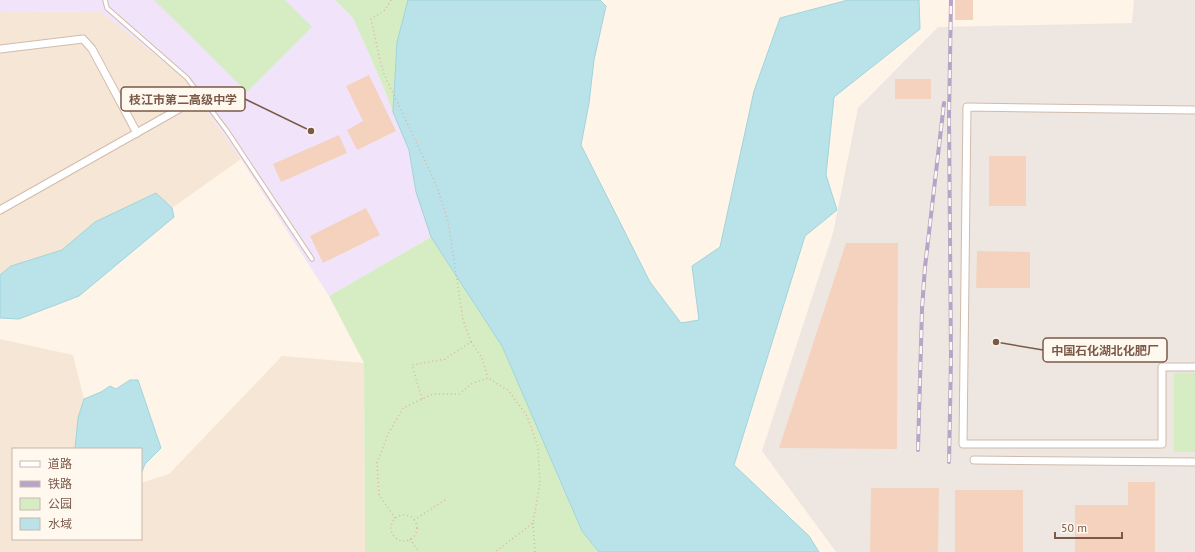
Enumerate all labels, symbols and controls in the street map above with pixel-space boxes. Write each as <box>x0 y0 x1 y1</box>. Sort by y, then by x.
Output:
callout: 枝江市第二高级中学 <box>121 87 245 111</box>
text: 枝江市第二高级中学 <box>129 92 237 107</box>
callout: 中国石化湖北化肥厂 <box>1043 338 1167 362</box>
text: 中国石化湖北化肥厂 <box>1051 343 1159 358</box>
legend <box>12 448 142 540</box>
text: 道路 <box>48 456 72 471</box>
text: 铁路 <box>48 476 72 491</box>
text: 公园 <box>48 496 72 511</box>
scale bar <box>1055 514 1122 540</box>
text: 水域 <box>48 516 72 531</box>
text: 50 m <box>1061 520 1087 535</box>

